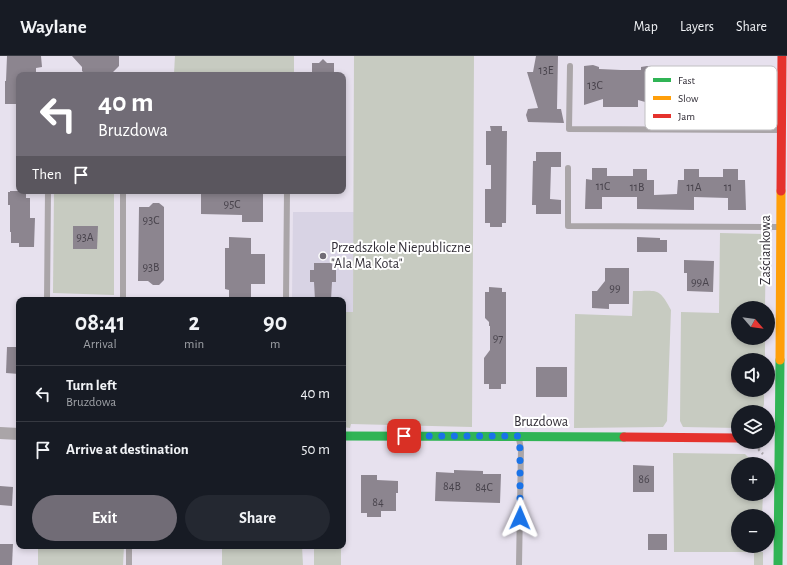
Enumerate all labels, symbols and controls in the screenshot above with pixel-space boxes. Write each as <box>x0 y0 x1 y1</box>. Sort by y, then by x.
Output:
text: Waylane <box>20 18 87 37</box>
text: Map <box>633 20 658 34</box>
text: Layers <box>680 20 714 34</box>
text: Share <box>736 20 767 34</box>
house number: 13E <box>539 64 554 76</box>
legend <box>645 66 777 130</box>
text: Fast <box>678 75 696 86</box>
house number: 13C <box>587 79 603 91</box>
icon: left <box>32 88 84 140</box>
text: 40 m <box>98 89 154 117</box>
text: Slow <box>678 93 699 104</box>
text: Jam <box>678 111 695 122</box>
text: Bruzdowa <box>98 122 168 140</box>
icon: arrive <box>70 164 92 186</box>
text: Then <box>32 167 62 182</box>
house number: 11C <box>596 180 610 192</box>
house number: 11B <box>630 181 644 193</box>
house number: 11A <box>686 181 702 193</box>
house number: 11 <box>724 181 732 193</box>
house number: 95C <box>224 198 240 210</box>
house number: 93C <box>143 214 159 226</box>
street label: Zaściankowa <box>759 215 773 285</box>
house number: 93A <box>76 231 94 243</box>
place label: Przedszkole Niepubliczne "Ala Ma Kota" <box>331 241 471 271</box>
marker: Przedszkole Niepubliczne "Ala Ma Kota" <box>318 251 328 261</box>
house number: 93B <box>142 261 160 273</box>
house number: 99A <box>691 276 709 288</box>
house number: 99 <box>609 282 621 294</box>
north arrow <box>731 301 775 345</box>
map controls <box>731 301 775 553</box>
text: 08:41 <box>75 311 125 335</box>
text: 2 <box>189 311 200 335</box>
text: 90 <box>263 311 287 335</box>
house number: 97 <box>493 332 503 344</box>
text: Arrival <box>83 338 117 351</box>
text: min <box>184 338 204 351</box>
text: m <box>270 338 280 351</box>
button: sound <box>731 353 775 397</box>
text: Turn left <box>66 378 117 393</box>
icon: left <box>32 383 54 405</box>
text: 40 m <box>300 386 330 401</box>
text: Bruzdowa <box>66 396 116 409</box>
button: layers <box>731 405 775 449</box>
street label: Bruzdowa <box>514 415 569 429</box>
pin <box>387 419 421 453</box>
icon: arrive <box>393 425 415 447</box>
icon: arrive <box>32 439 54 461</box>
text: Arrive at destination <box>66 442 189 457</box>
text: 50 m <box>301 442 330 457</box>
button: + <box>731 457 775 501</box>
house number: 86 <box>638 473 650 485</box>
house number: 84B <box>443 480 461 492</box>
house number: 84C <box>475 481 493 493</box>
button: Exit <box>32 495 177 541</box>
button: Share <box>185 495 330 541</box>
house number: 84 <box>372 496 384 508</box>
position arrow <box>499 497 541 539</box>
button: − <box>731 509 775 553</box>

